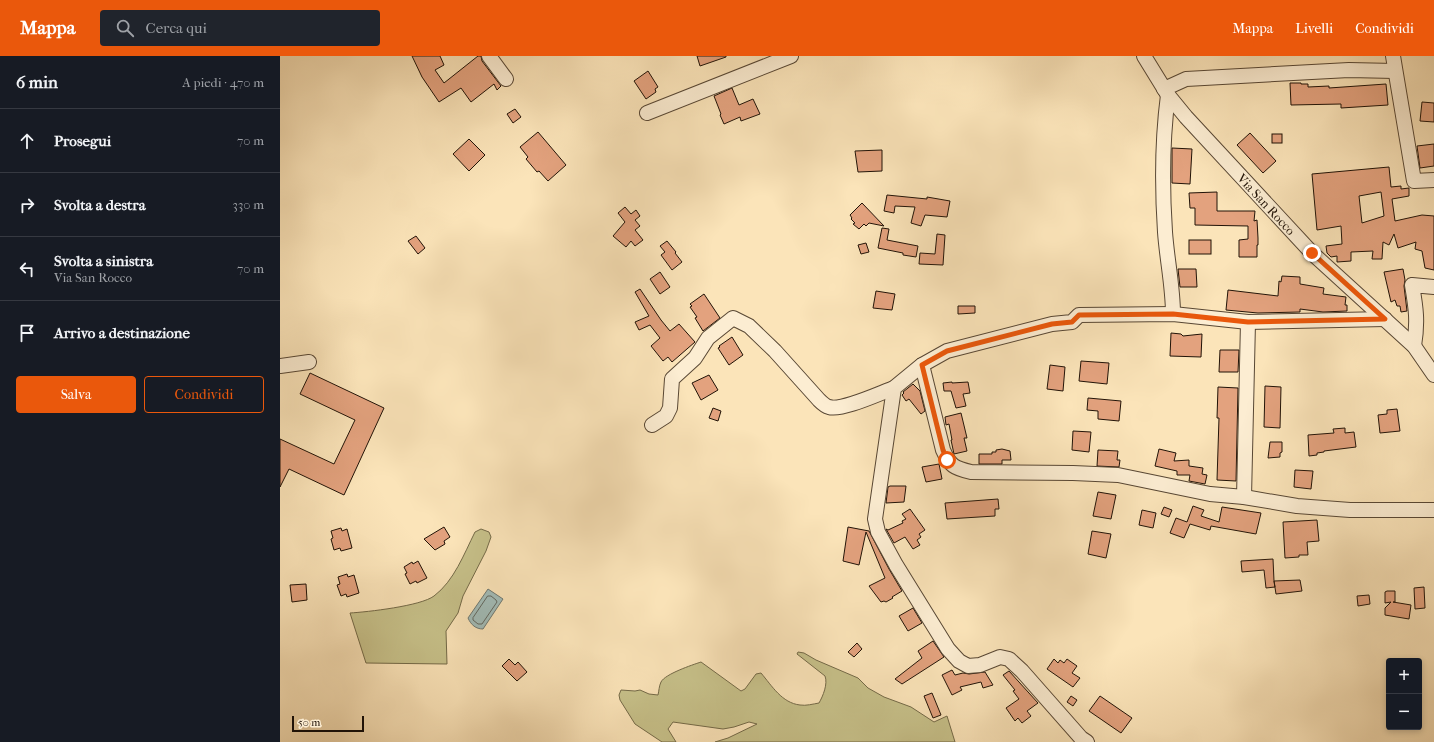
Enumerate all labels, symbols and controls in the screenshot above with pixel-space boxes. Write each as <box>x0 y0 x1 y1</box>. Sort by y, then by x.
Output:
search box <box>100 10 380 46</box>
text: Mappa <box>20 17 76 39</box>
icon: search <box>114 17 136 39</box>
text: Cerca qui <box>146 19 207 37</box>
text: Mappa <box>1232 20 1273 37</box>
text: Livelli <box>1295 20 1333 37</box>
text: Condividi <box>1355 20 1414 37</box>
text: 6 min <box>16 72 58 92</box>
text: A piedi · 470 m <box>182 75 264 90</box>
icon: ahead <box>16 130 38 152</box>
text: Prosegui <box>54 132 111 150</box>
text: 70 m <box>237 133 264 148</box>
street label: Via San Rocco <box>1234 170 1299 238</box>
icon: right <box>16 194 38 216</box>
text: Svolta a destra <box>54 196 146 214</box>
text: 330 m <box>233 197 264 212</box>
route end <box>1303 244 1321 262</box>
text: Svolta a sinistra <box>54 252 153 270</box>
icon: left <box>16 258 38 280</box>
text: 70 m <box>237 261 264 276</box>
text: Via San Rocco <box>54 270 132 285</box>
icon: arrive <box>16 322 38 344</box>
text: Arrivo a destinazione <box>54 324 190 342</box>
button: Salva <box>16 376 136 413</box>
button: Condividi <box>144 376 264 413</box>
route start <box>938 451 956 469</box>
map controls <box>1386 658 1422 730</box>
button: + <box>1386 658 1422 694</box>
button: − <box>1386 694 1422 730</box>
scale bar <box>292 714 364 733</box>
text: 50 m <box>298 716 320 729</box>

